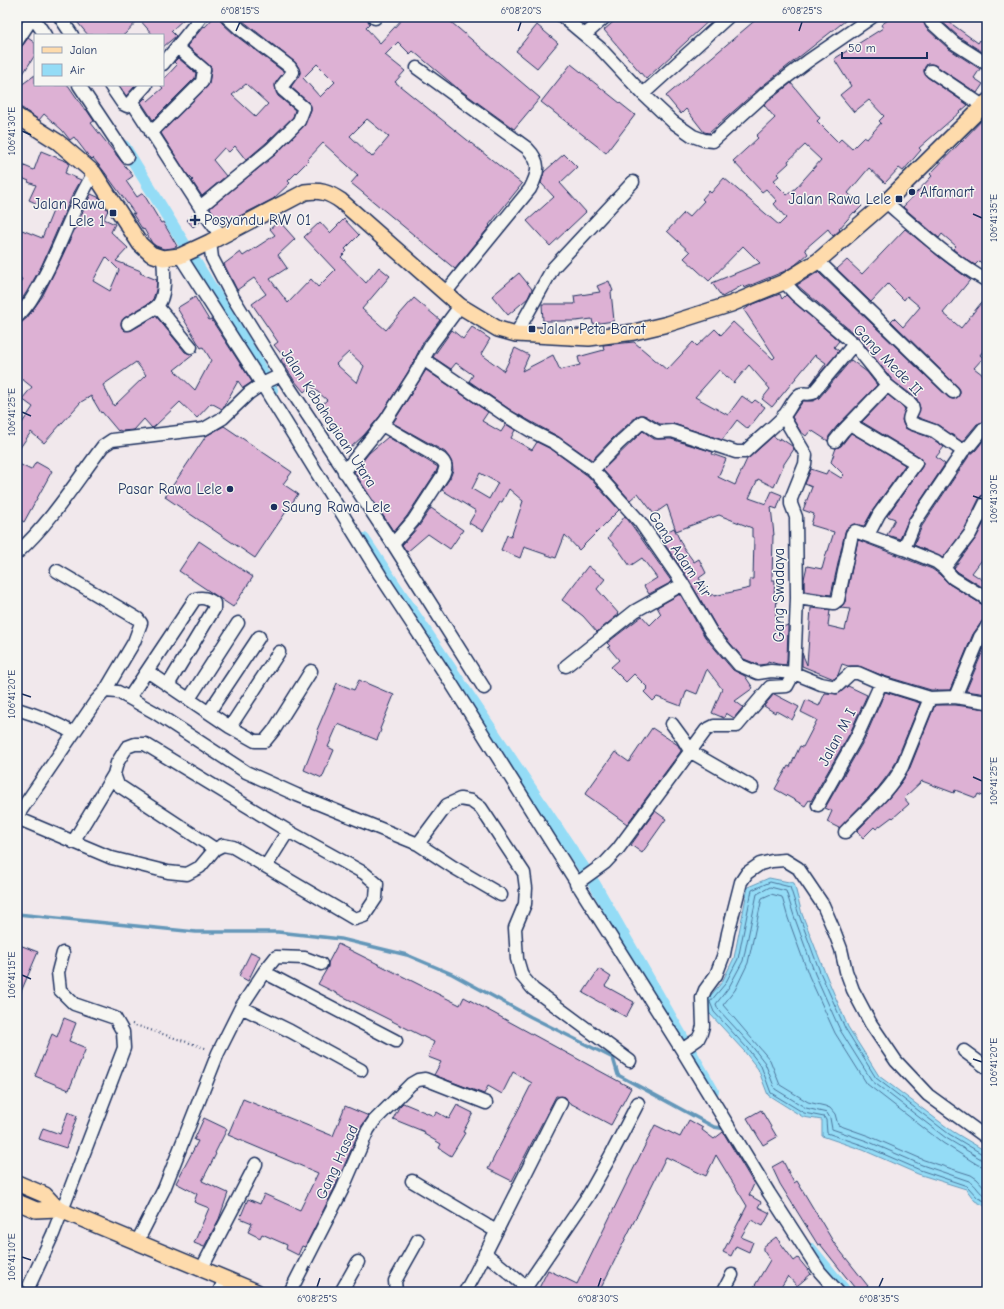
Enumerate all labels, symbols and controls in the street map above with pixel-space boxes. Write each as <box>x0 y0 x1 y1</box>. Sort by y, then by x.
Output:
text: 6°08'15"S <box>221 5 260 17</box>
text: 6°08'20"S <box>501 5 542 17</box>
text: 6°08'25"S <box>782 5 822 17</box>
legend <box>34 34 164 86</box>
scale bar <box>842 34 927 60</box>
text: 50 m <box>848 41 876 55</box>
text: Jalan <box>70 43 97 57</box>
text: Air <box>70 63 85 77</box>
text: 106°41'30"E <box>6 107 18 155</box>
place label: Alfamart <box>920 183 975 201</box>
marker: Alfamart <box>907 187 917 197</box>
place label: Jalan Rawa Lele <box>789 190 891 208</box>
marker: Jalan Rawa Lele <box>894 194 904 204</box>
text: 106°41'35"E <box>988 194 1000 242</box>
place label: Jalan Rawa Lele 1 <box>33 195 105 230</box>
marker: Jalan Rawa Lele 1 <box>108 208 118 218</box>
place label: Posyandu RW 01 <box>204 211 311 229</box>
marker: Posyandu RW 01 <box>189 214 201 226</box>
place label: Jalan Peta Barat <box>540 320 646 338</box>
street label: Gang Mede II <box>850 321 927 399</box>
marker: Jalan Peta Barat <box>527 324 537 334</box>
street label: Jalan Kebahagiaan Utara <box>277 345 381 491</box>
text: 106°41'25"E <box>6 388 18 436</box>
text: 106°41'30"E <box>988 475 1000 523</box>
place label: Pasar Rawa Lele <box>118 480 222 498</box>
marker: Pasar Rawa Lele <box>225 484 235 494</box>
place label: Saung Rawa Lele <box>282 498 391 516</box>
marker: Saung Rawa Lele <box>269 502 279 512</box>
street label: Gang Adam Air <box>645 508 715 600</box>
street label: Gang Swadaya <box>770 548 788 642</box>
text: 106°41'20"E <box>6 670 18 718</box>
street label: Jalan M I <box>814 705 860 769</box>
text: 106°41'25"E <box>988 757 1000 805</box>
text: 106°41'15"E <box>6 952 18 998</box>
text: 106°41'20"E <box>988 1038 1000 1086</box>
street label: Gang Hasad <box>312 1122 362 1202</box>
text: 106°41'10"E <box>6 1233 18 1281</box>
text: 6°08'25"S <box>297 1293 337 1305</box>
text: 6°08'30"S <box>578 1293 619 1305</box>
text: 6°08'35"S <box>859 1293 899 1305</box>

